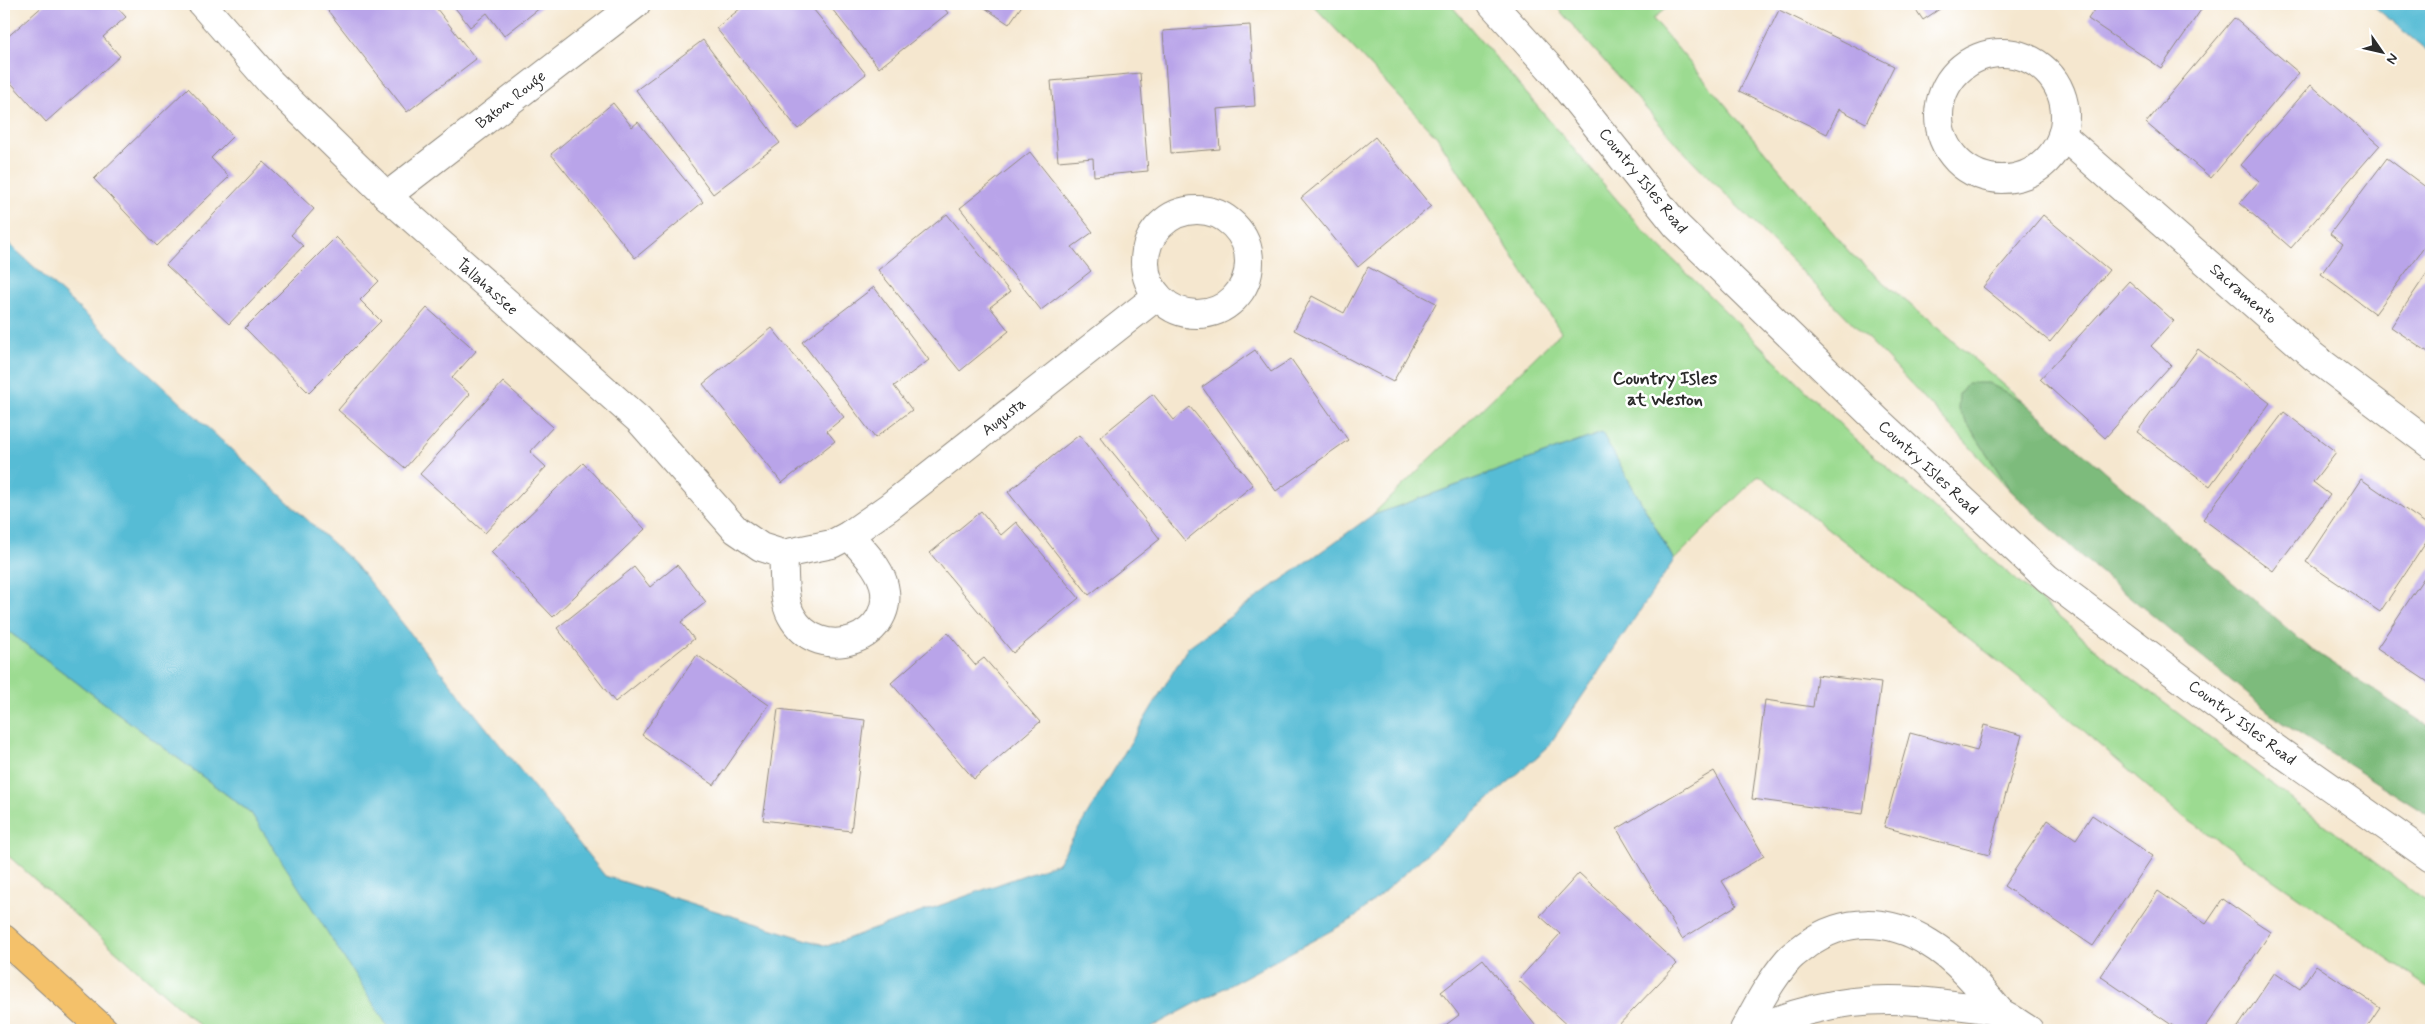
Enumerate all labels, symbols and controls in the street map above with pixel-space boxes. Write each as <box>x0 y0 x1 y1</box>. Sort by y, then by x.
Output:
north arrow <box>2358 28 2408 78</box>
text: N <box>2382 50 2402 68</box>
street label: Baton Rouge <box>472 66 551 135</box>
street label: Country Isles Road <box>1594 124 1692 238</box>
street label: Tallahassee <box>452 254 522 320</box>
street label: Sacramento <box>2205 259 2281 329</box>
district label: Country Isles at Weston <box>1613 367 1717 412</box>
street label: Augusta <box>978 393 1030 441</box>
street label: Country Isles Road <box>1873 416 1983 520</box>
street label: Country Isles Road <box>2184 676 2300 770</box>

